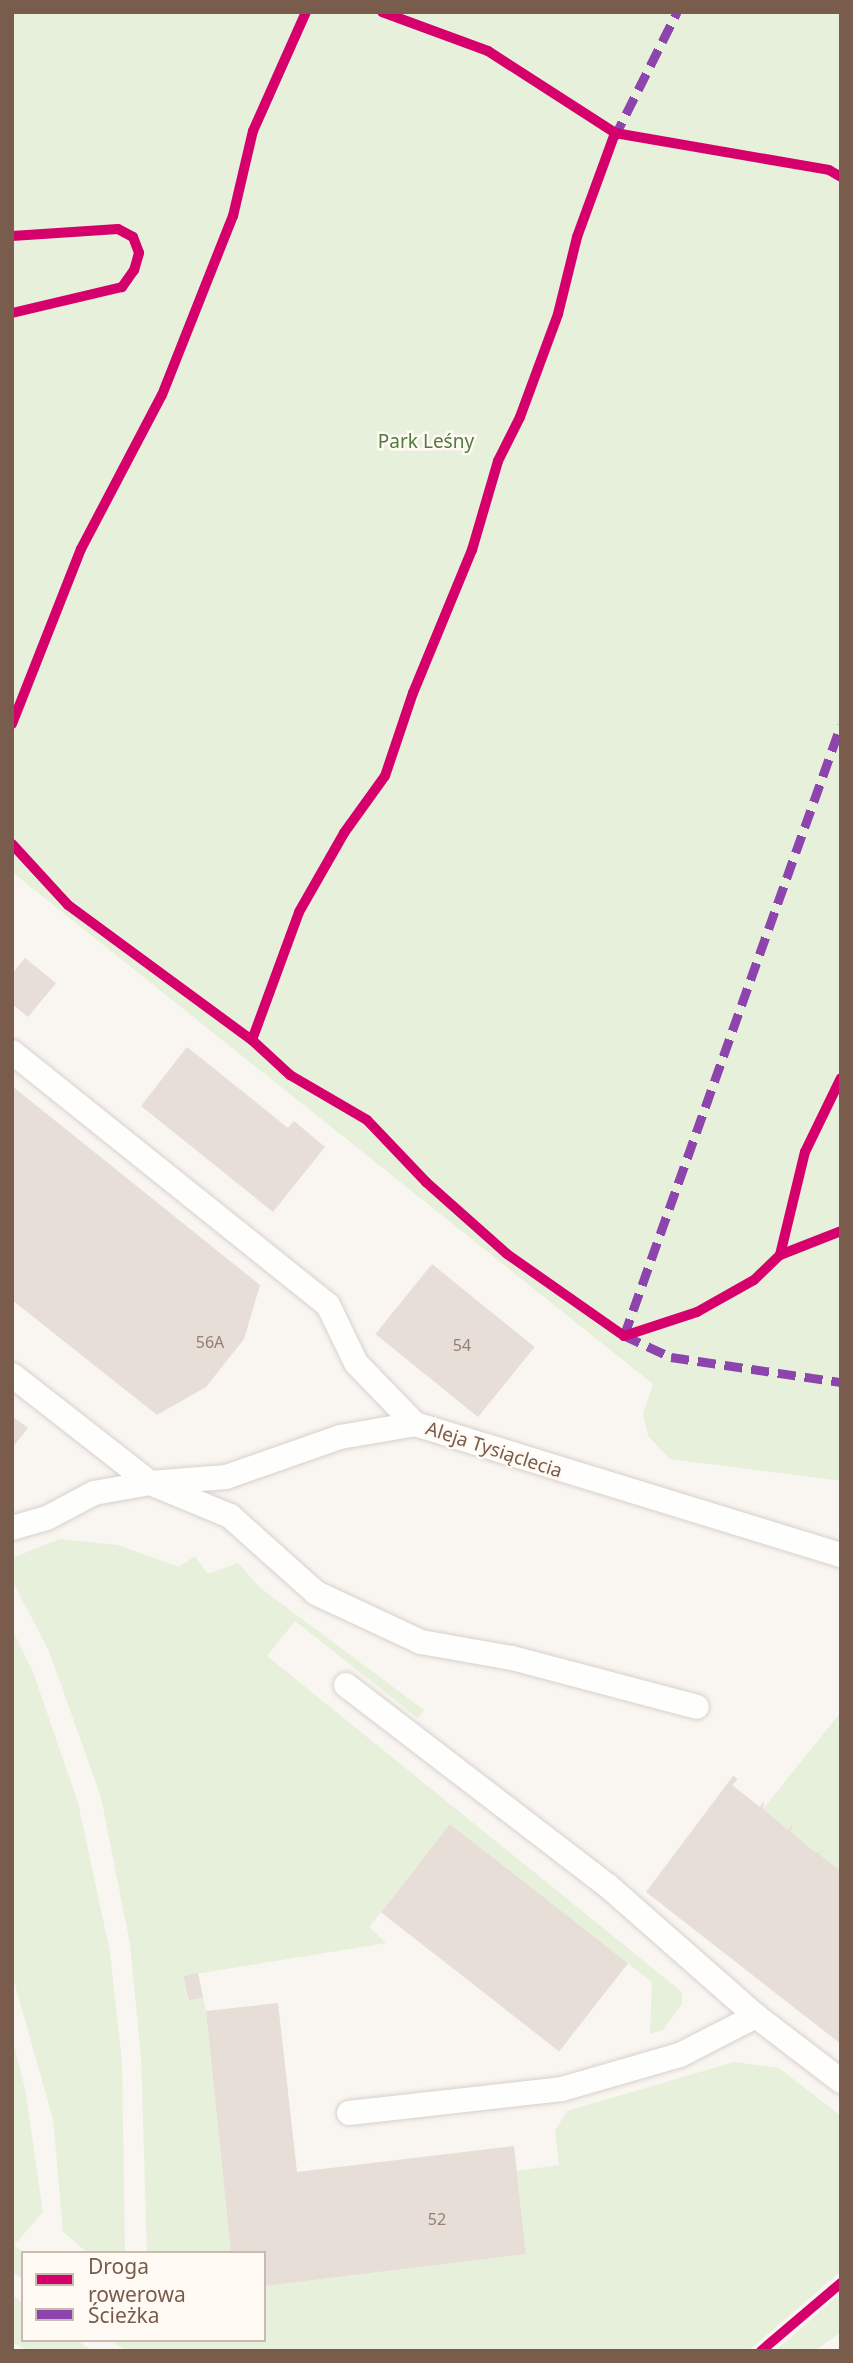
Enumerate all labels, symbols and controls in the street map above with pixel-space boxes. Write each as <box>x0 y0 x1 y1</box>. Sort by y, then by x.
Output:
park label: Park Leśny <box>378 431 474 453</box>
house number: 56A <box>196 1332 224 1352</box>
house number: 54 <box>453 1335 471 1355</box>
street label: Aleja Tysiąclecia <box>423 1417 565 1483</box>
house number: 52 <box>428 2209 446 2229</box>
legend <box>21 2251 266 2342</box>
text: Droga rowerowa <box>88 2252 186 2308</box>
text: Ścieżka <box>88 2301 160 2329</box>

